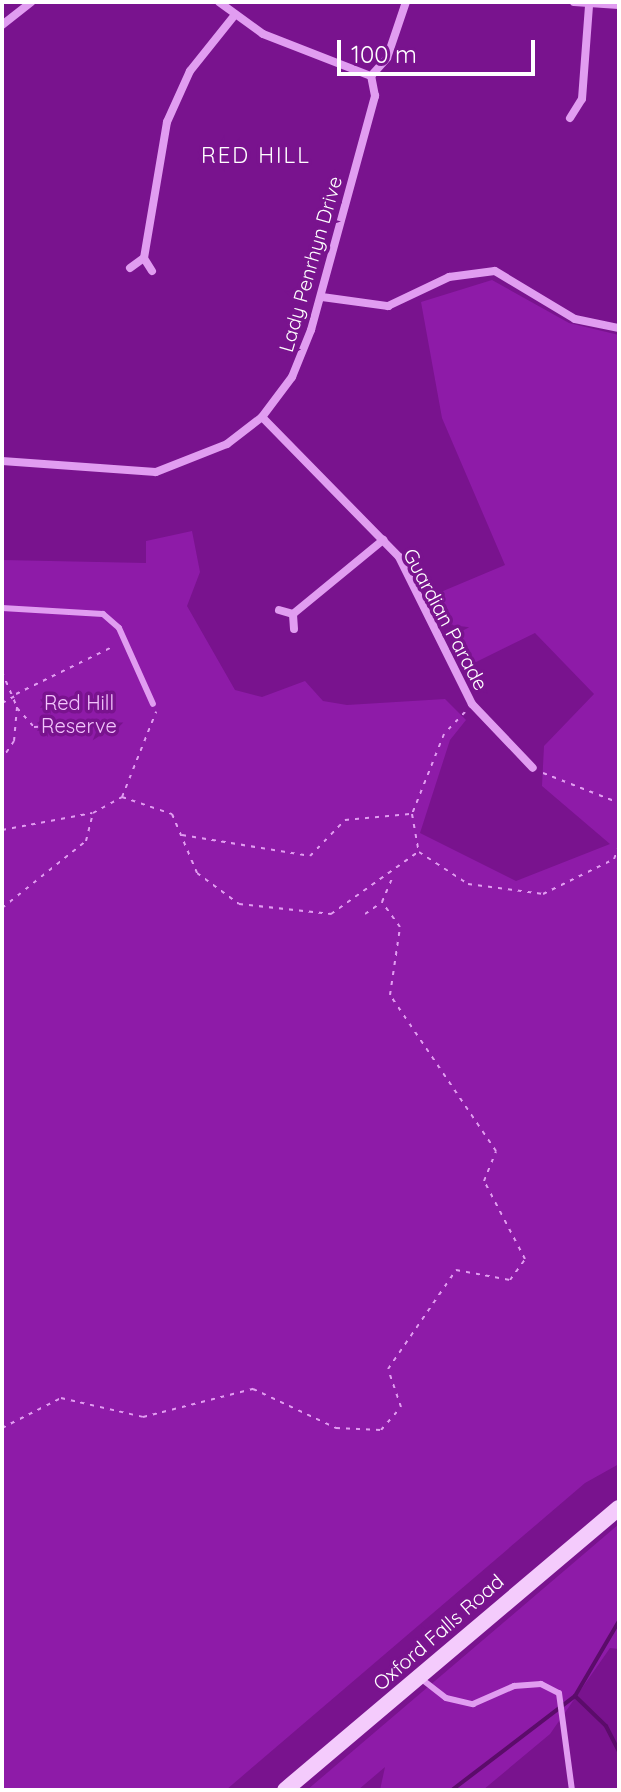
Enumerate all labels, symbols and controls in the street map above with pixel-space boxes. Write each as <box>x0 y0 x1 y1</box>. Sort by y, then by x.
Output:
scale bar <box>341 24 539 74</box>
text: 100 m <box>351 39 417 69</box>
district label: RED HILL <box>201 143 311 169</box>
street label: Lady Penrhyn Drive <box>273 173 347 355</box>
street label: Guardian Parade <box>399 544 493 694</box>
park label: Red Hill Reserve <box>41 690 117 737</box>
street label: Oxford Falls Road <box>368 1569 508 1695</box>

